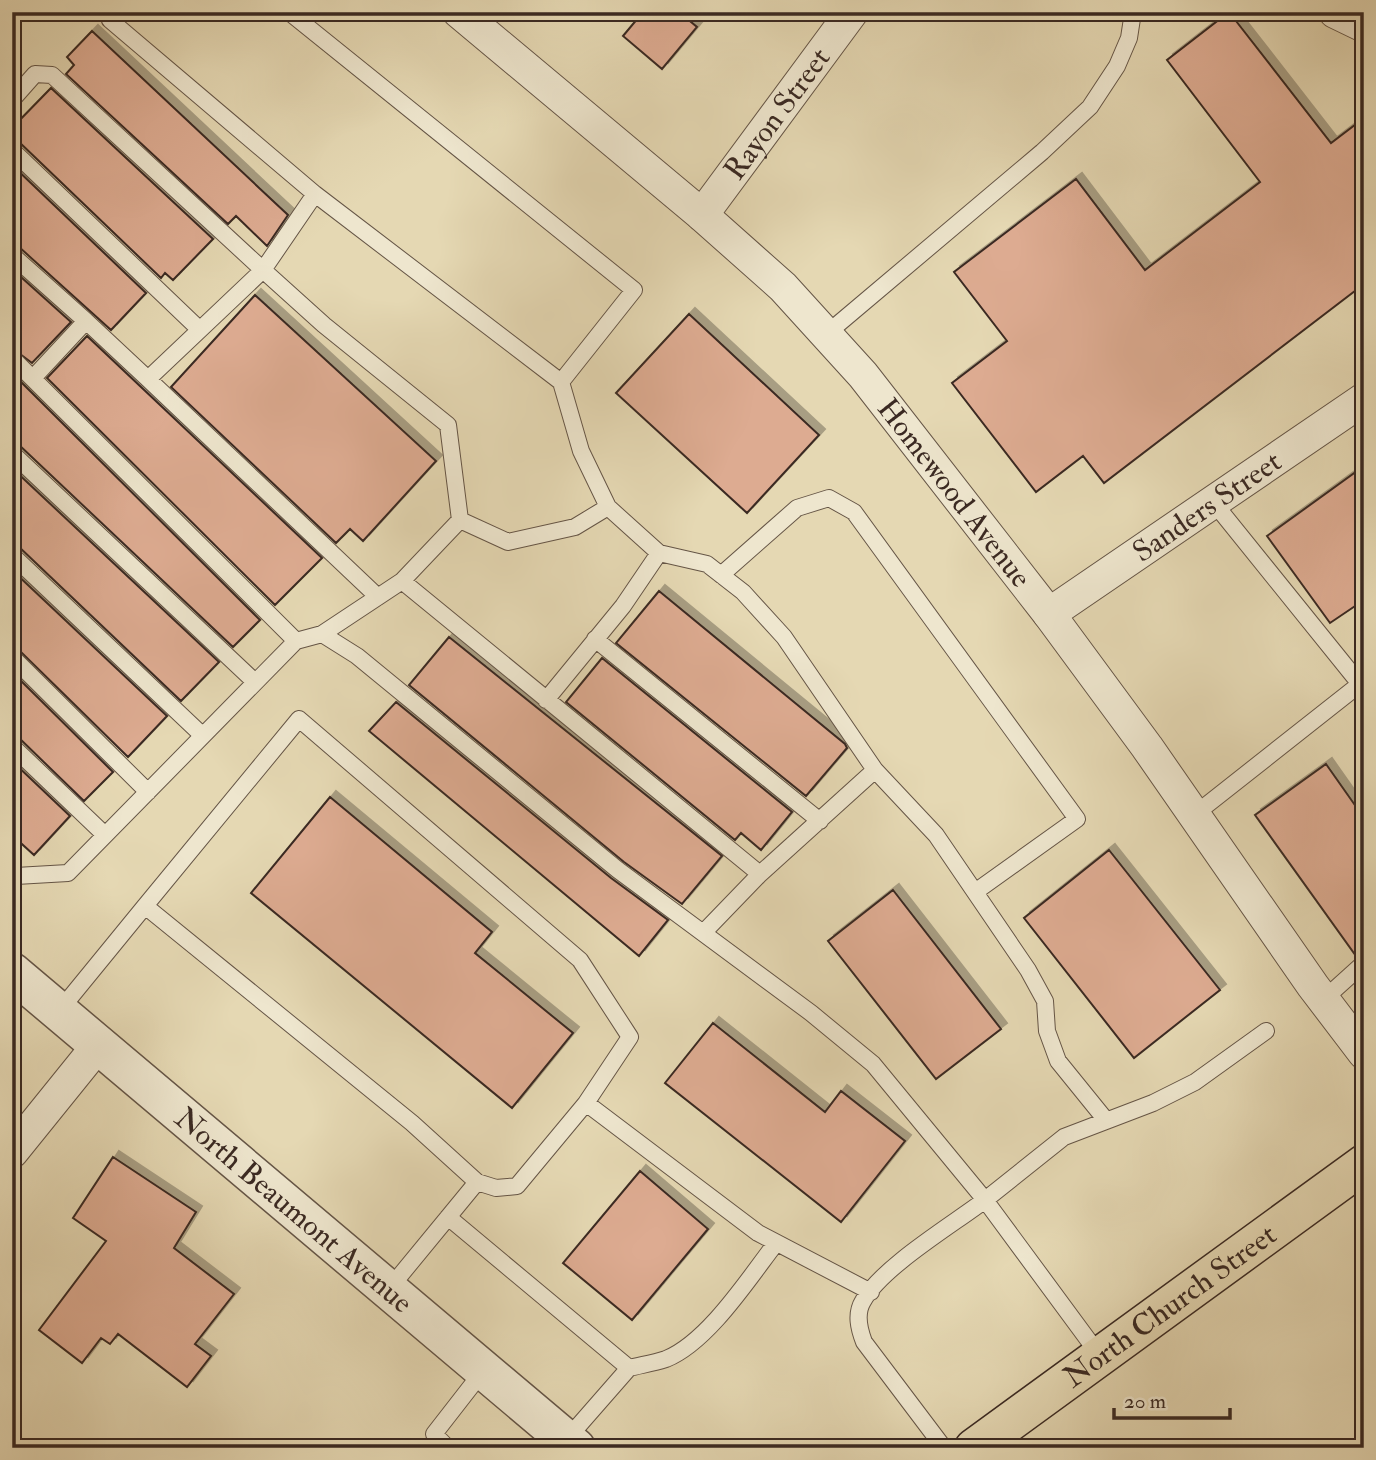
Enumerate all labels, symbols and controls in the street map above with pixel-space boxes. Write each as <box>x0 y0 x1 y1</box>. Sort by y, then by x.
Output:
street label: Rayon Street <box>716 40 838 187</box>
street label: Homewood Avenue <box>869 391 1039 595</box>
street label: Sanders Street <box>1126 443 1289 570</box>
street label: North Beaumont Avenue <box>167 1100 420 1321</box>
street label: North Church Street <box>1056 1216 1284 1396</box>
scale bar <box>1114 1376 1229 1420</box>
text: 20 m <box>1124 1388 1166 1415</box>

